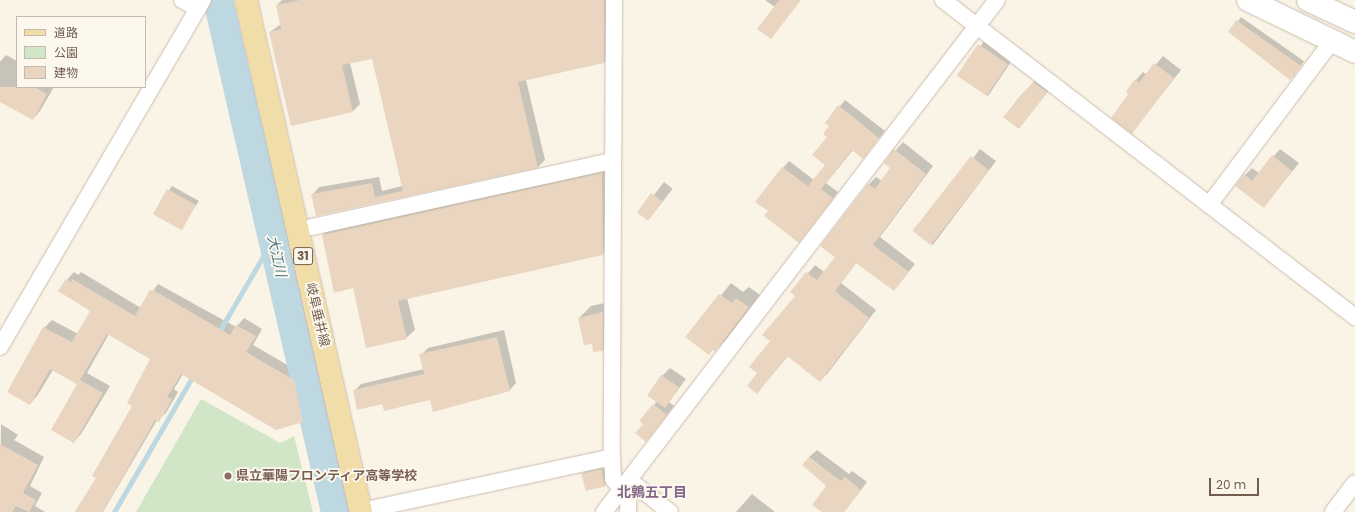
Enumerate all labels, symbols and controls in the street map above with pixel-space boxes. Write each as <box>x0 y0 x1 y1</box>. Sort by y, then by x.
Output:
legend <box>16 16 146 88</box>
text: 道路 <box>54 24 78 41</box>
text: 公園 <box>54 44 78 61</box>
text: 建物 <box>54 64 78 81</box>
water label: 大江川 <box>264 234 290 278</box>
road number: 31 <box>293 246 313 266</box>
street label: 岐阜垂井線 <box>302 282 332 348</box>
place label: 県立華陽フロンティア高等学校 <box>236 468 418 484</box>
scale bar <box>1211 470 1261 496</box>
marker: 県立華陽フロンティア高等学校 <box>223 471 233 481</box>
text: 20 m <box>1216 476 1246 493</box>
district label: 北鶉五丁目 <box>617 484 687 500</box>

